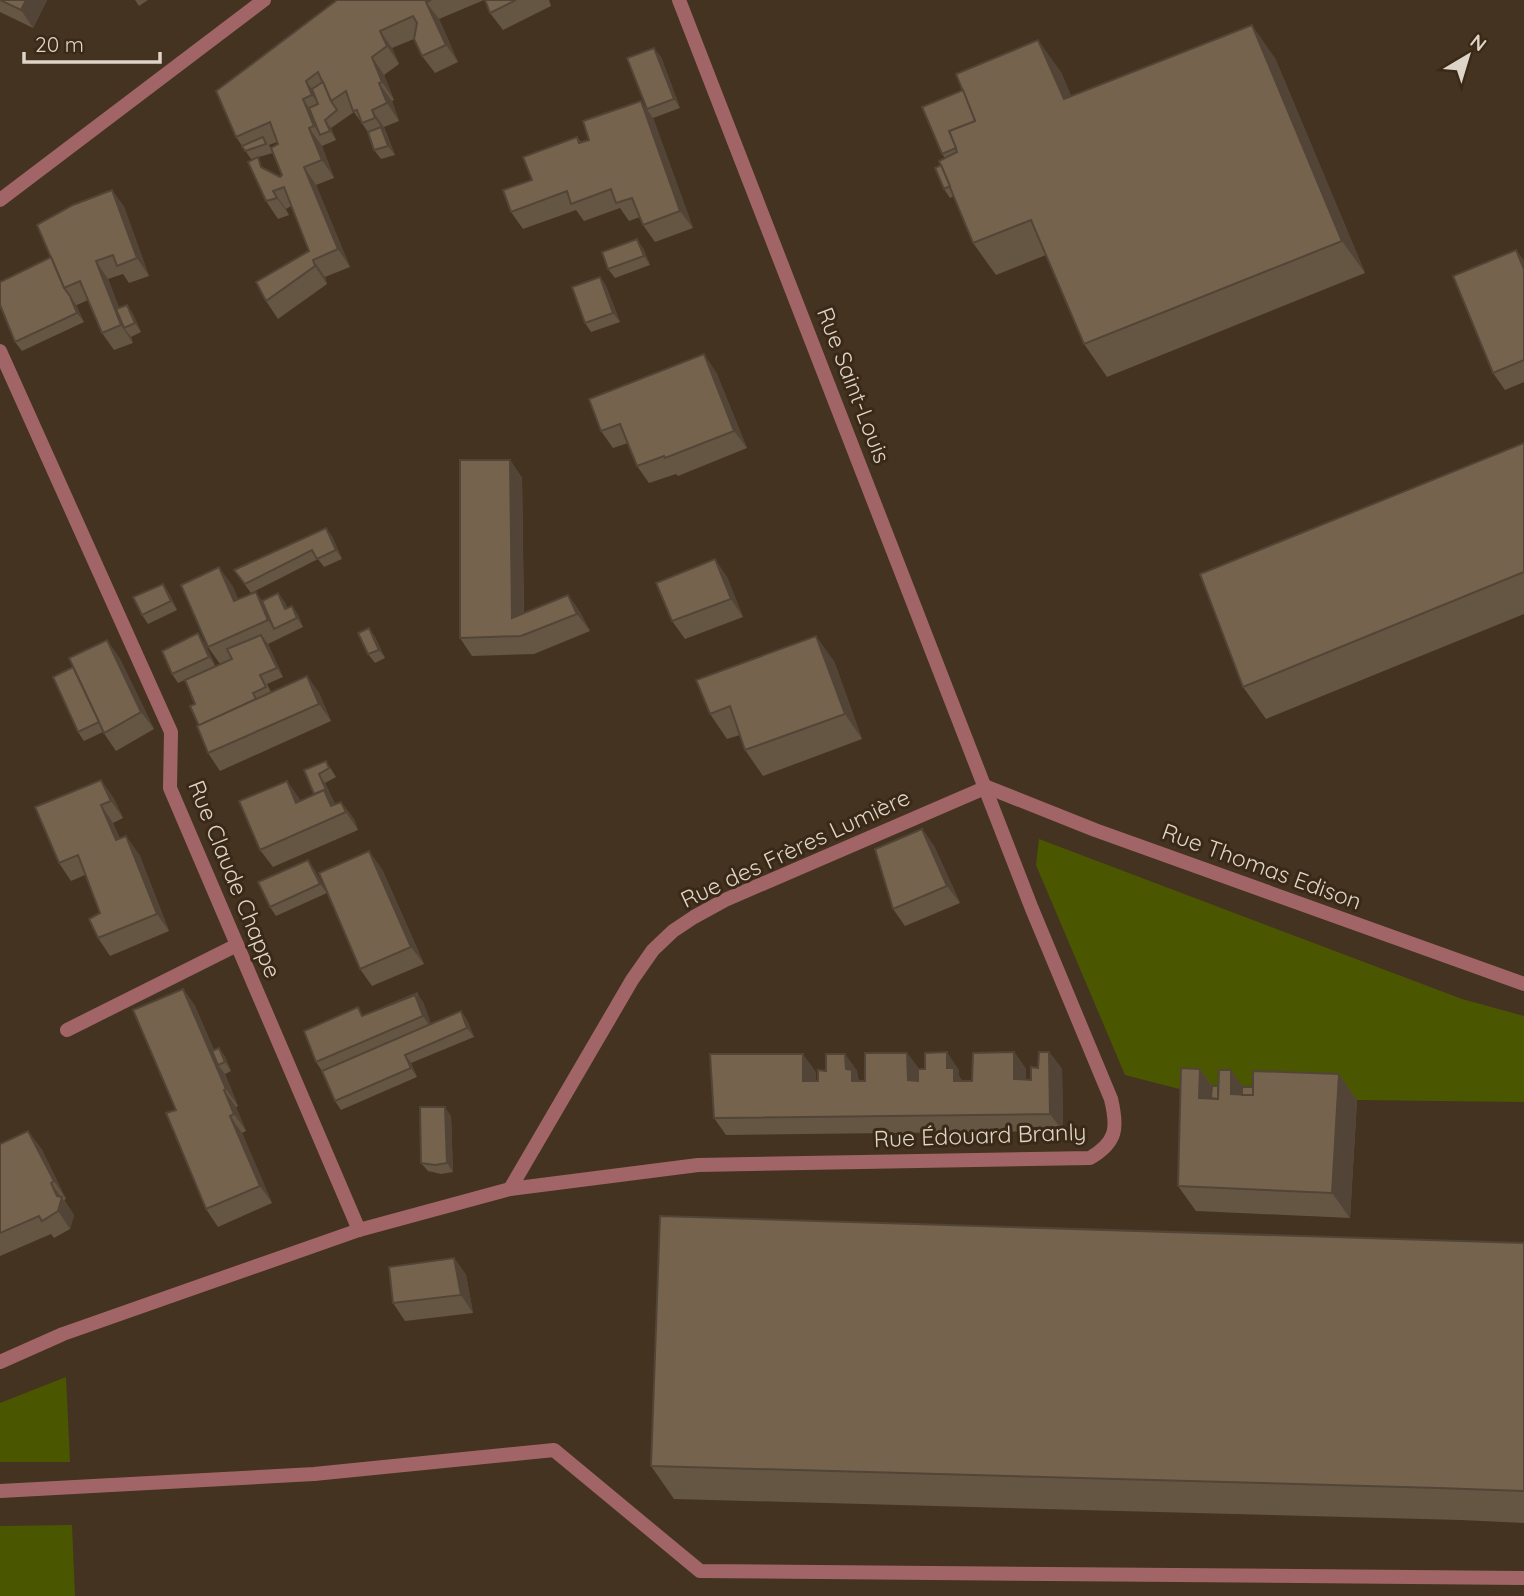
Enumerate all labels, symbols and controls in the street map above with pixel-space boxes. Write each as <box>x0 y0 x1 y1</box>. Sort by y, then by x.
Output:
scale bar <box>24 21 161 65</box>
north arrow <box>1433 21 1503 91</box>
text: N <box>1466 29 1491 56</box>
text: 20 m <box>35 31 84 57</box>
street label: Rue Saint-Louis <box>811 303 897 467</box>
street label: Rue Claude Chappe <box>182 776 288 982</box>
street label: Rue des Frères Lumière <box>676 782 914 914</box>
street label: Rue Thomas Edison <box>1158 816 1366 916</box>
street label: Rue Édouard Branly <box>873 1117 1087 1153</box>

